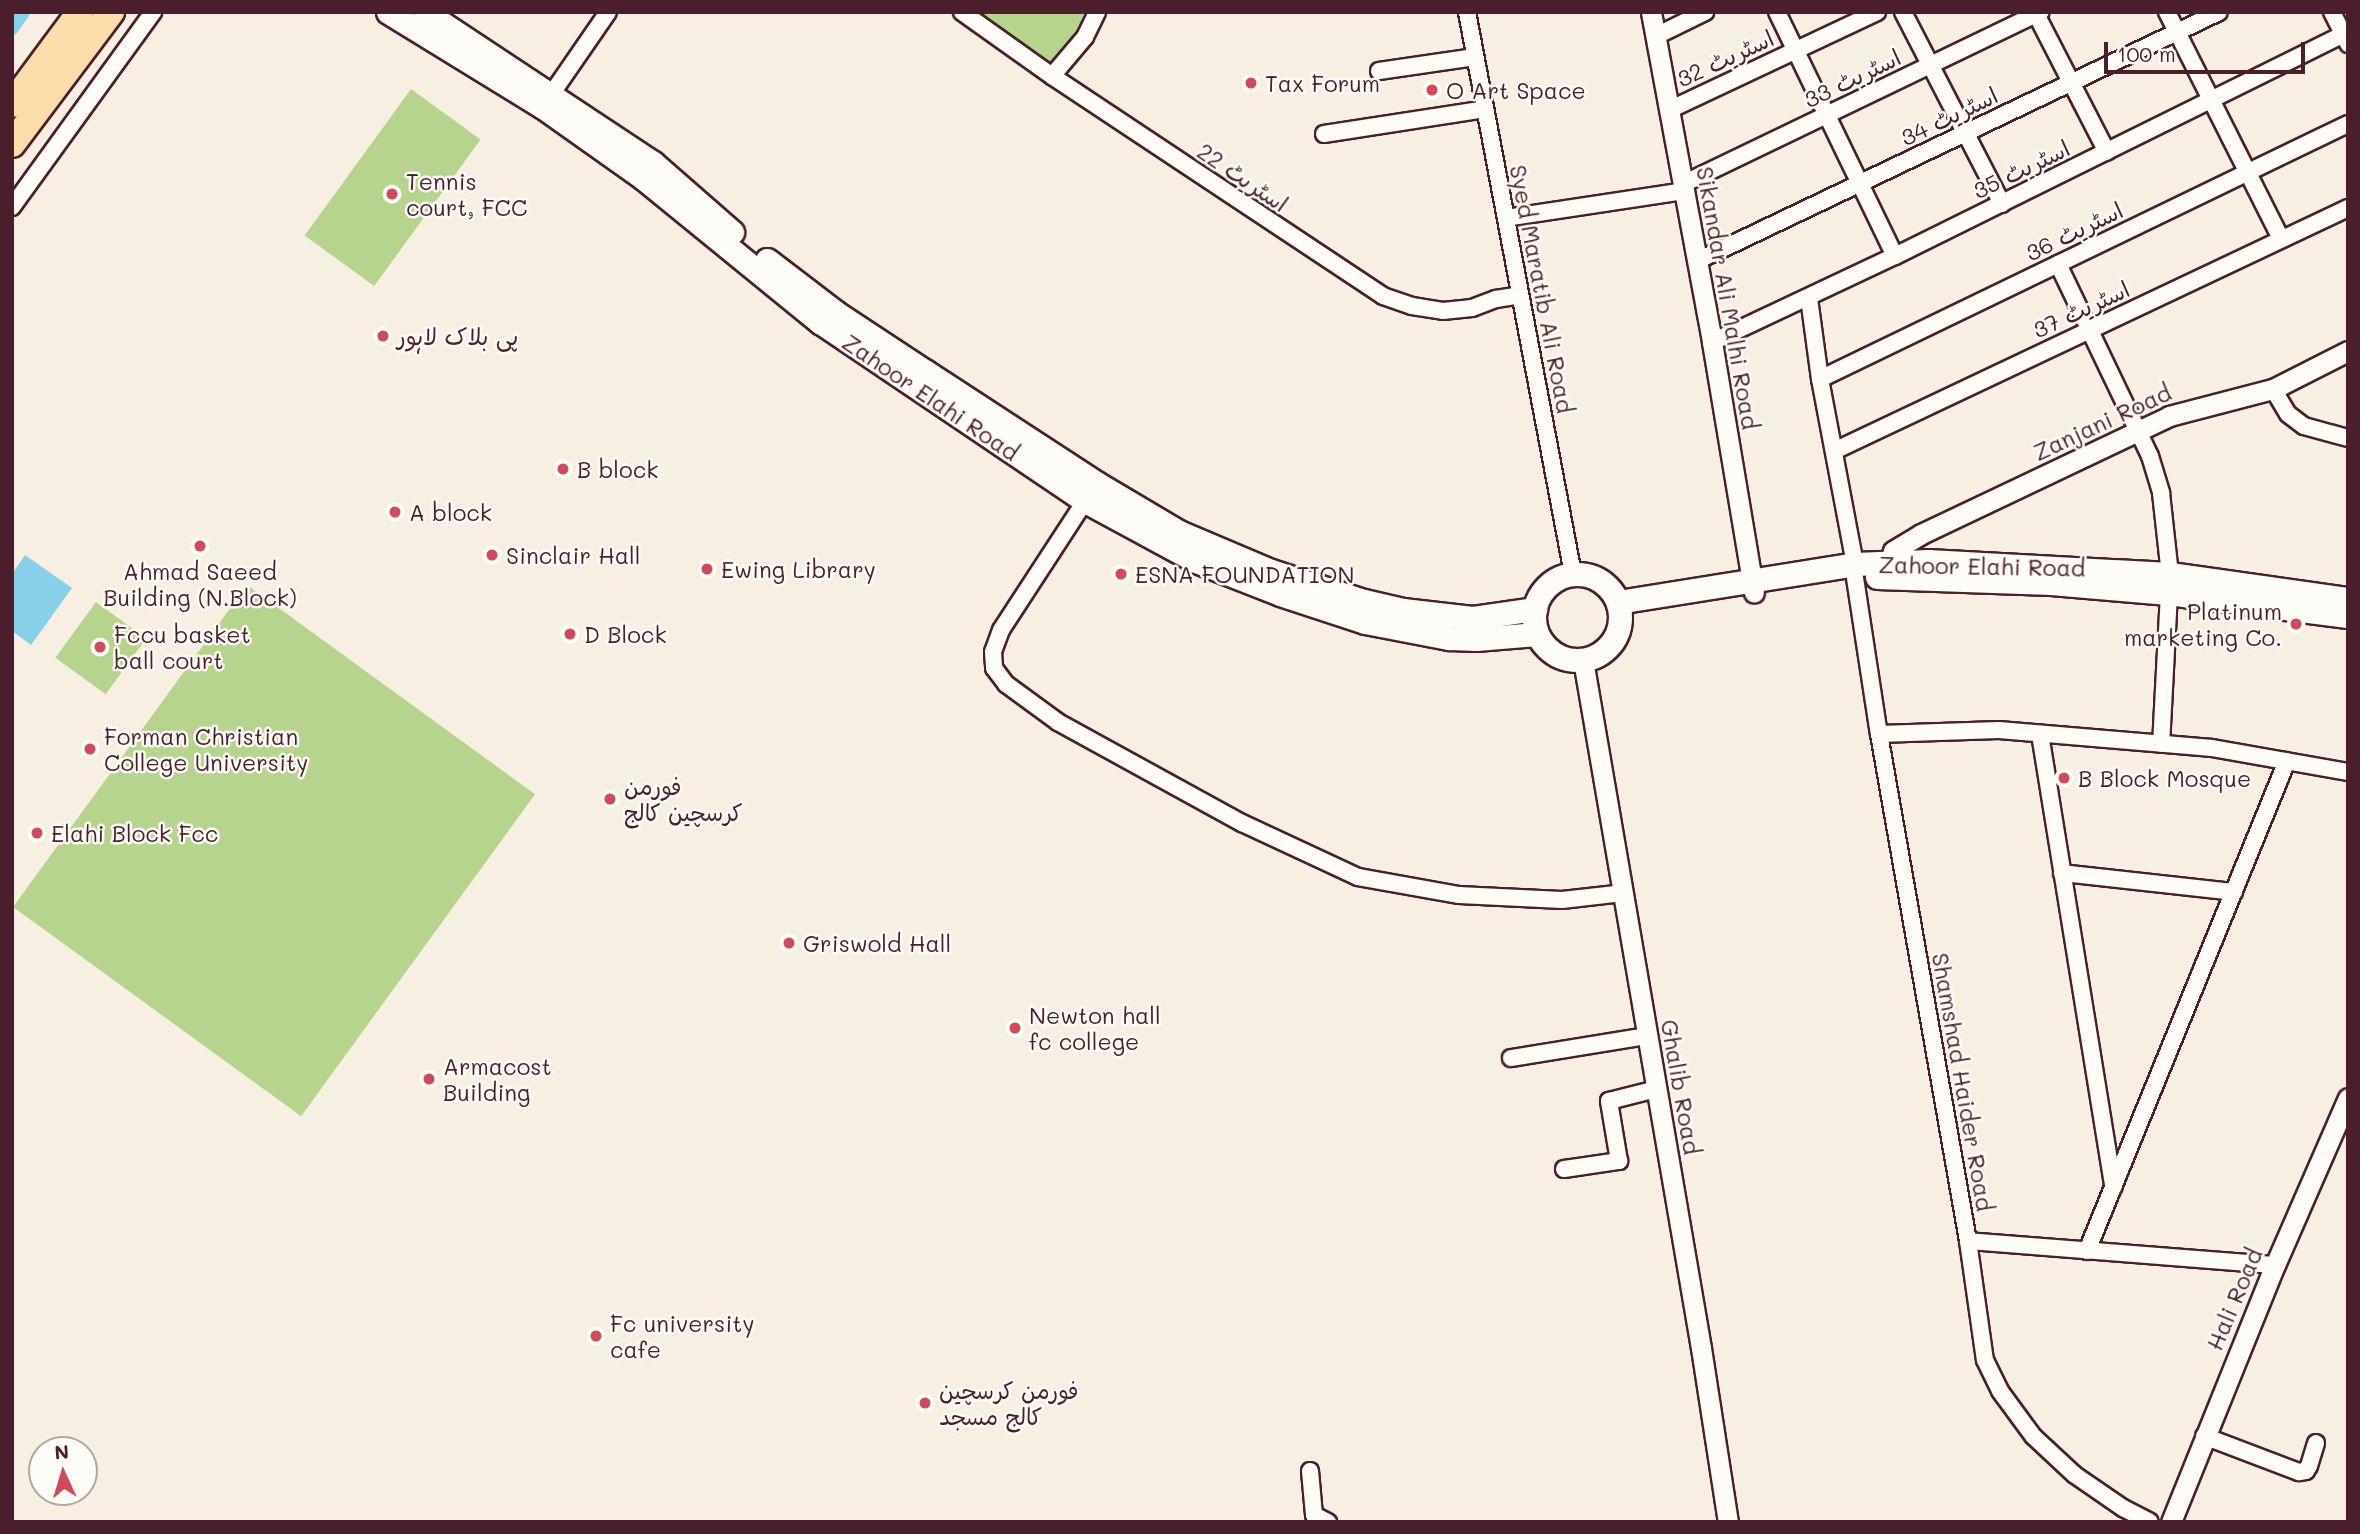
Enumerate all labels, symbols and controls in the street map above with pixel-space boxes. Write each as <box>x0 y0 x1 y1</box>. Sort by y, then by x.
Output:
street label: اسٹریٹ 32 <box>1672 24 1778 92</box>
scale bar <box>2108 28 2309 72</box>
text: 100 m <box>2117 40 2176 67</box>
street label: اسٹریٹ 33 <box>1799 43 1905 113</box>
place label: Tax Forum <box>1265 69 1380 97</box>
marker: Tax Forum <box>1243 75 1259 91</box>
place label: O Art Space <box>1446 76 1586 104</box>
street label: اسٹریٹ 34 <box>1896 81 2002 151</box>
marker: O Art Space <box>1424 82 1440 98</box>
street label: اسٹریٹ 35 <box>1968 134 2074 204</box>
street label: اسٹریٹ 22 <box>1193 137 1293 217</box>
street label: Syed Maratib Ali Road <box>1504 163 1580 415</box>
street label: Sikandar Ali Malhi Road <box>1691 164 1765 432</box>
place label: Tennis court, FCC <box>406 167 527 221</box>
marker: Tennis court, FCC <box>384 186 400 202</box>
street label: اسٹریٹ 36 <box>2021 196 2127 266</box>
street label: اسٹریٹ 37 <box>2028 275 2134 343</box>
place label: پی بلاک لاہور <box>397 322 518 350</box>
marker: پی بلاک لاہور <box>375 328 391 344</box>
street label: Zahoor Elahi Road <box>838 328 1024 466</box>
street label: Zanjani Road <box>2029 378 2175 466</box>
place label: B block <box>577 455 658 483</box>
marker: B block <box>555 461 571 477</box>
place label: A block <box>409 498 492 526</box>
marker: A block <box>387 504 403 520</box>
marker: Ahmad Saeed Building (N.Block) <box>192 538 208 554</box>
place label: Sinclair Hall <box>506 541 641 569</box>
marker: Sinclair Hall <box>484 547 500 563</box>
street label: Zahoor Elahi Road <box>1878 550 2086 582</box>
place label: Ewing Library <box>721 555 876 583</box>
place label: Ahmad Saeed Building (N.Block) <box>103 557 297 611</box>
place label: ESNA FOUNDATION <box>1135 560 1355 588</box>
marker: Ewing Library <box>699 561 715 577</box>
marker: ESNA FOUNDATION <box>1113 566 1129 582</box>
place label: Platinum marketing Co. <box>2124 597 2282 651</box>
marker: Platinum marketing Co. <box>2288 616 2304 632</box>
place label: Fccu basket ball court <box>114 620 251 674</box>
place label: D Block <box>584 620 667 648</box>
marker: D Block <box>562 626 578 642</box>
marker: Fccu basket ball court <box>92 639 108 655</box>
place label: Forman Christian College University <box>104 722 308 776</box>
marker: Forman Christian College University <box>82 741 98 757</box>
place label: B Block Mosque <box>2078 764 2251 792</box>
marker: B Block Mosque <box>2056 770 2072 786</box>
place label: فورمن کرسچین کالج <box>624 772 743 826</box>
marker: فورمن کرسچین کالج <box>602 791 618 807</box>
place label: Elahi Block Fcc <box>51 819 218 847</box>
marker: Elahi Block Fcc <box>29 825 45 841</box>
place label: Griswold Hall <box>803 929 951 957</box>
marker: Griswold Hall <box>781 935 797 951</box>
street label: Shamshad Haider Road <box>1927 951 1999 1213</box>
place label: Newton hall fc college <box>1029 1001 1161 1055</box>
street label: Ghalib Road <box>1656 1017 1706 1157</box>
marker: Newton hall fc college <box>1007 1020 1023 1036</box>
place label: Armacost Building <box>443 1052 552 1106</box>
marker: Armacost Building <box>421 1071 437 1087</box>
street label: Hali Road <box>2200 1244 2268 1354</box>
place label: Fc university cafe <box>610 1309 754 1363</box>
marker: Fc university cafe <box>588 1328 604 1344</box>
place label: فورمن کرسچین کالج مسجد <box>939 1376 1078 1430</box>
marker: فورمن کرسچین کالج مسجد <box>917 1395 933 1411</box>
north arrow <box>28 1436 98 1506</box>
text: N <box>54 1439 70 1465</box>

